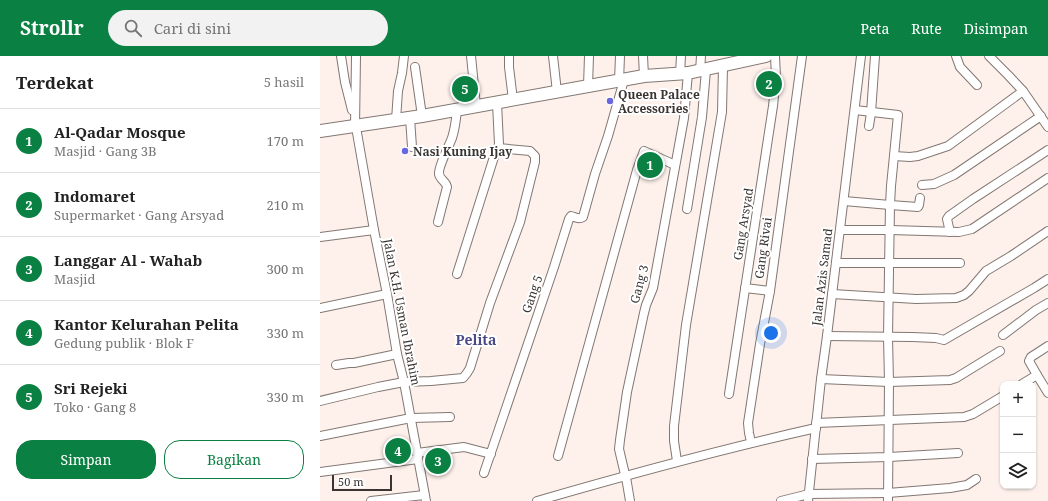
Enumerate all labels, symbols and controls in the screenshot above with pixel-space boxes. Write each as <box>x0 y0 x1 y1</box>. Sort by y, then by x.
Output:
search box <box>108 10 388 46</box>
text: Strollr <box>20 15 84 41</box>
icon: search <box>122 17 144 39</box>
text: Cari di sini <box>154 18 231 38</box>
text: Peta <box>861 19 889 38</box>
text: Rute <box>911 19 942 38</box>
text: Disimpan <box>964 19 1028 38</box>
pin: 2 <box>756 69 782 99</box>
text: Terdekat <box>16 71 94 94</box>
text: 5 hasil <box>264 73 304 91</box>
pin: 5 <box>452 74 478 104</box>
place label: Queen Palace Accessories <box>618 86 700 117</box>
marker: Queen Palace Accessories <box>605 96 615 106</box>
text: Al-Qadar Mosque <box>54 122 186 142</box>
text: 1 <box>25 132 33 150</box>
text: 170 m <box>267 132 304 150</box>
text: Masjid · Gang 3B <box>54 142 157 160</box>
place label: Nasi Kuning Ijay <box>413 143 512 160</box>
marker: Nasi Kuning Ijay <box>400 146 410 156</box>
pin: 1 <box>637 150 663 180</box>
text: Indomaret <box>54 186 135 206</box>
street label: Gang Arsyad <box>729 186 757 261</box>
text: 2 <box>25 196 33 214</box>
text: 210 m <box>267 196 304 214</box>
text: Supermarket · Gang Arsyad <box>54 206 224 224</box>
street label: Gang Rivai <box>750 216 776 280</box>
street label: Jalan Azis Samad <box>807 227 836 328</box>
street label: Jalan K.H. Usman Ibrahim <box>379 236 425 387</box>
text: Langgar Al - Wahab <box>54 250 202 270</box>
text: 3 <box>25 260 33 278</box>
text: 300 m <box>267 260 304 278</box>
street label: Gang 3 <box>626 263 652 305</box>
text: Masjid <box>54 270 95 288</box>
street label: Gang 5 <box>518 273 546 315</box>
text: Kantor Kelurahan Pelita <box>54 314 239 334</box>
your location <box>761 323 781 343</box>
text: 4 <box>25 324 33 342</box>
text: 330 m <box>267 324 304 342</box>
district label: Pelita <box>456 330 496 349</box>
text: Gedung publik · Blok F <box>54 334 194 352</box>
text: Sri Rejeki <box>54 378 128 398</box>
map controls <box>1000 381 1036 489</box>
button: + <box>1000 381 1036 417</box>
text: 5 <box>25 388 33 406</box>
text: 330 m <box>267 388 304 406</box>
text: Toko · Gang 8 <box>54 398 136 416</box>
button: − <box>1000 417 1036 453</box>
pin: 4 <box>385 436 411 466</box>
button: Simpan <box>16 440 156 479</box>
button: Bagikan <box>164 440 304 479</box>
pin: 3 <box>425 446 451 476</box>
button: layers <box>1000 453 1036 489</box>
scale bar <box>332 473 392 492</box>
text: 50 m <box>338 474 364 489</box>

